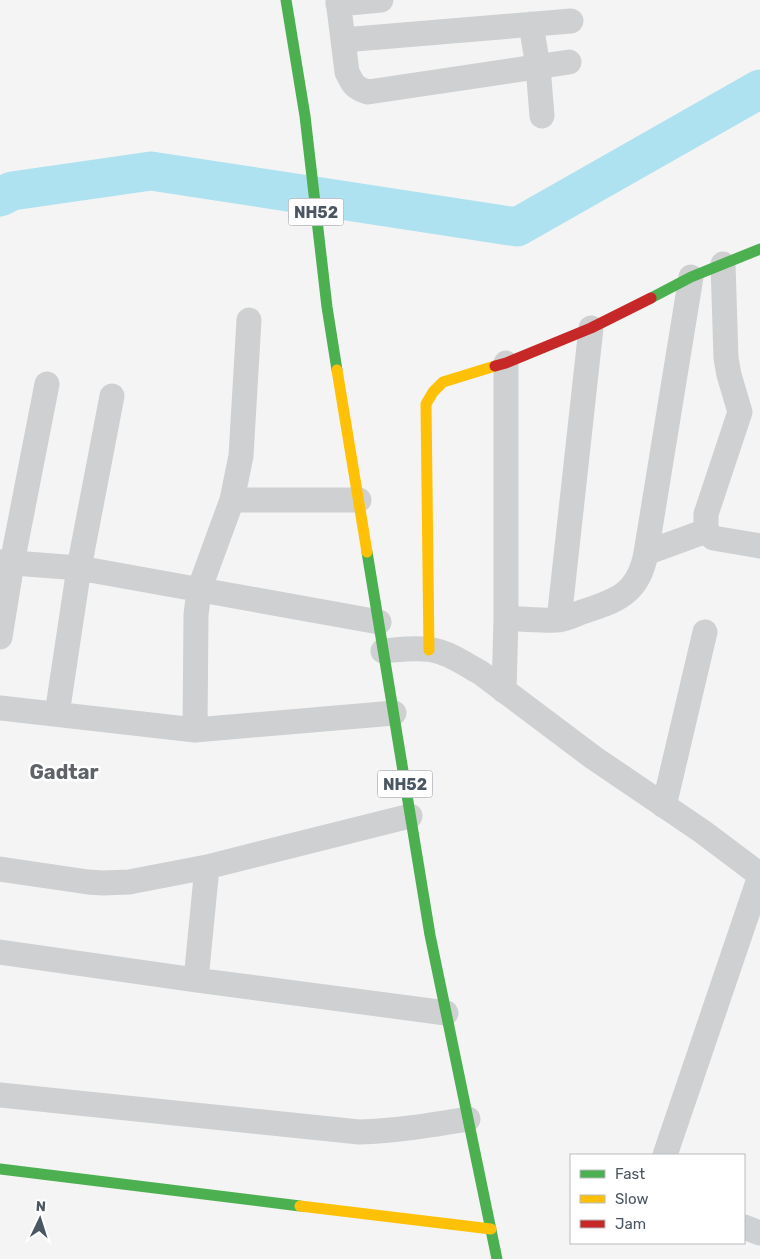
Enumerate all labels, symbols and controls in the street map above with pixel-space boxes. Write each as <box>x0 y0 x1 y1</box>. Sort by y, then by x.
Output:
road number: NH52 <box>288 198 344 226</box>
district label: Gadtar <box>29 760 99 784</box>
road number: NH52 <box>378 771 432 798</box>
legend <box>570 1154 745 1244</box>
text: Fast <box>615 1165 645 1183</box>
text: Slow <box>615 1190 648 1208</box>
north arrow <box>15 1194 65 1244</box>
text: N <box>35 1198 46 1215</box>
text: Jam <box>615 1215 646 1233</box>

